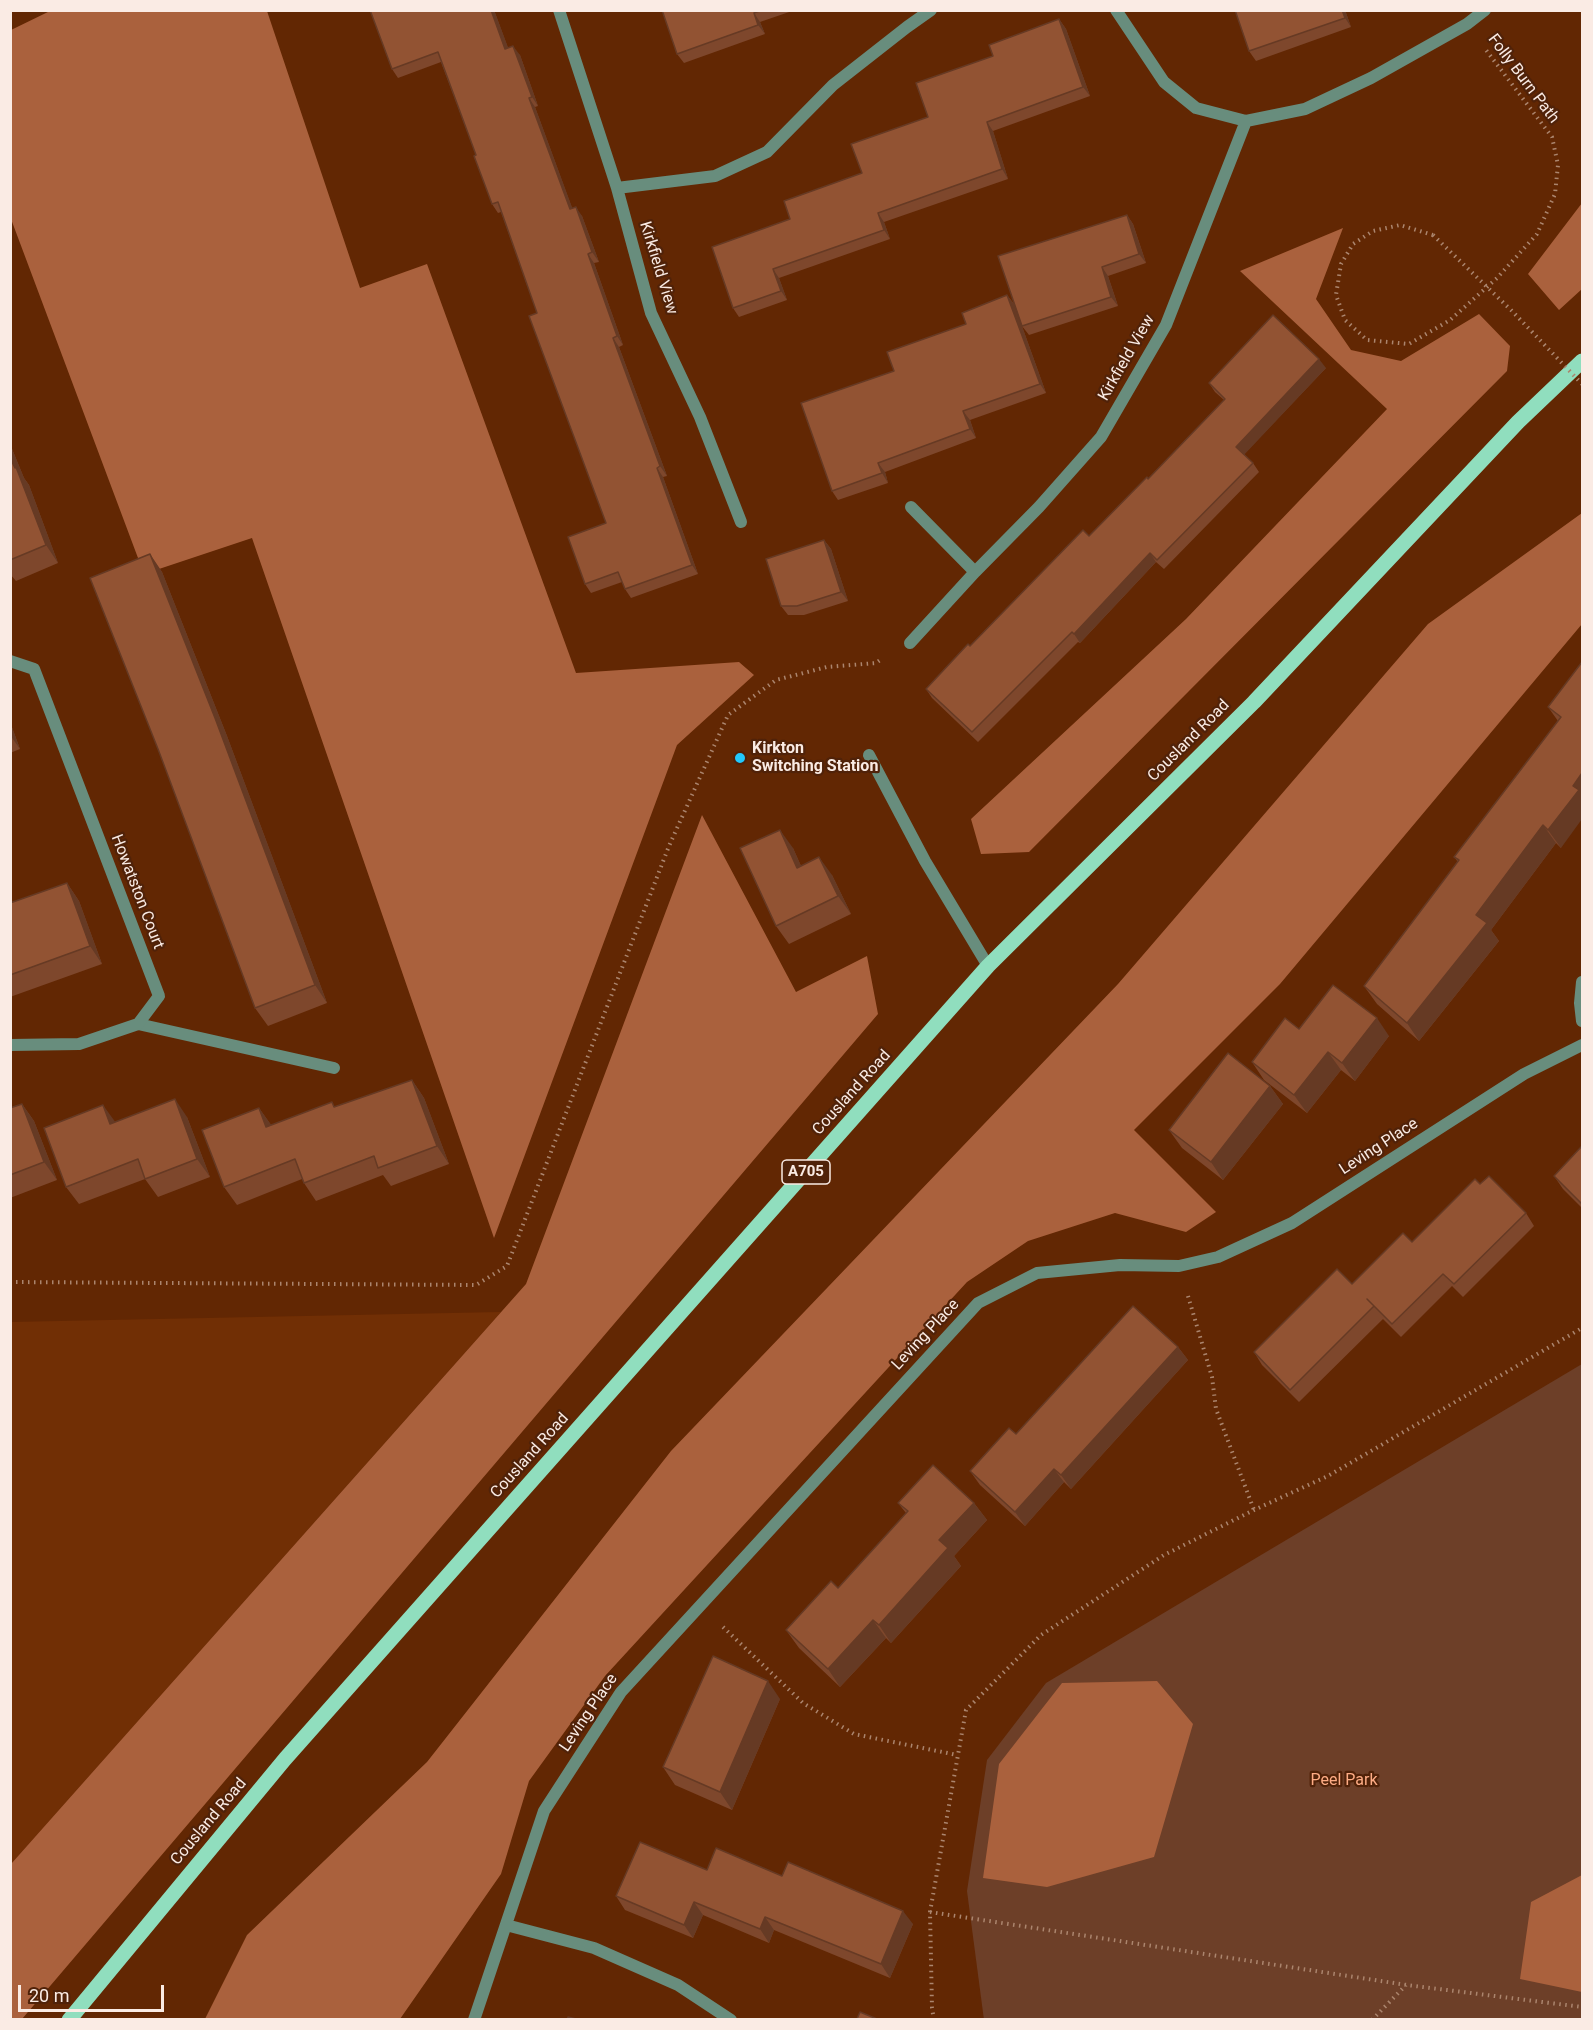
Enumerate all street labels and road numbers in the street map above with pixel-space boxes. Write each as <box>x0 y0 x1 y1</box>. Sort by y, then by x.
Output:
street label: Folly Burn Path <box>1483 31 1563 127</box>
street label: Kirkfield View <box>635 219 681 317</box>
street label: Kirkfield View <box>1095 312 1159 404</box>
street label: Cousland Road <box>1144 696 1234 786</box>
street label: Howatston Court <box>106 832 168 952</box>
street label: Cousland Road <box>809 1047 895 1139</box>
street label: Leving Place <box>1336 1114 1422 1180</box>
road number: A705 <box>782 1160 830 1184</box>
street label: Leving Place <box>888 1296 964 1374</box>
street label: Cousland Road <box>487 1410 573 1502</box>
street label: Leving Place <box>556 1670 622 1756</box>
street label: Cousland Road <box>167 1775 251 1869</box>

